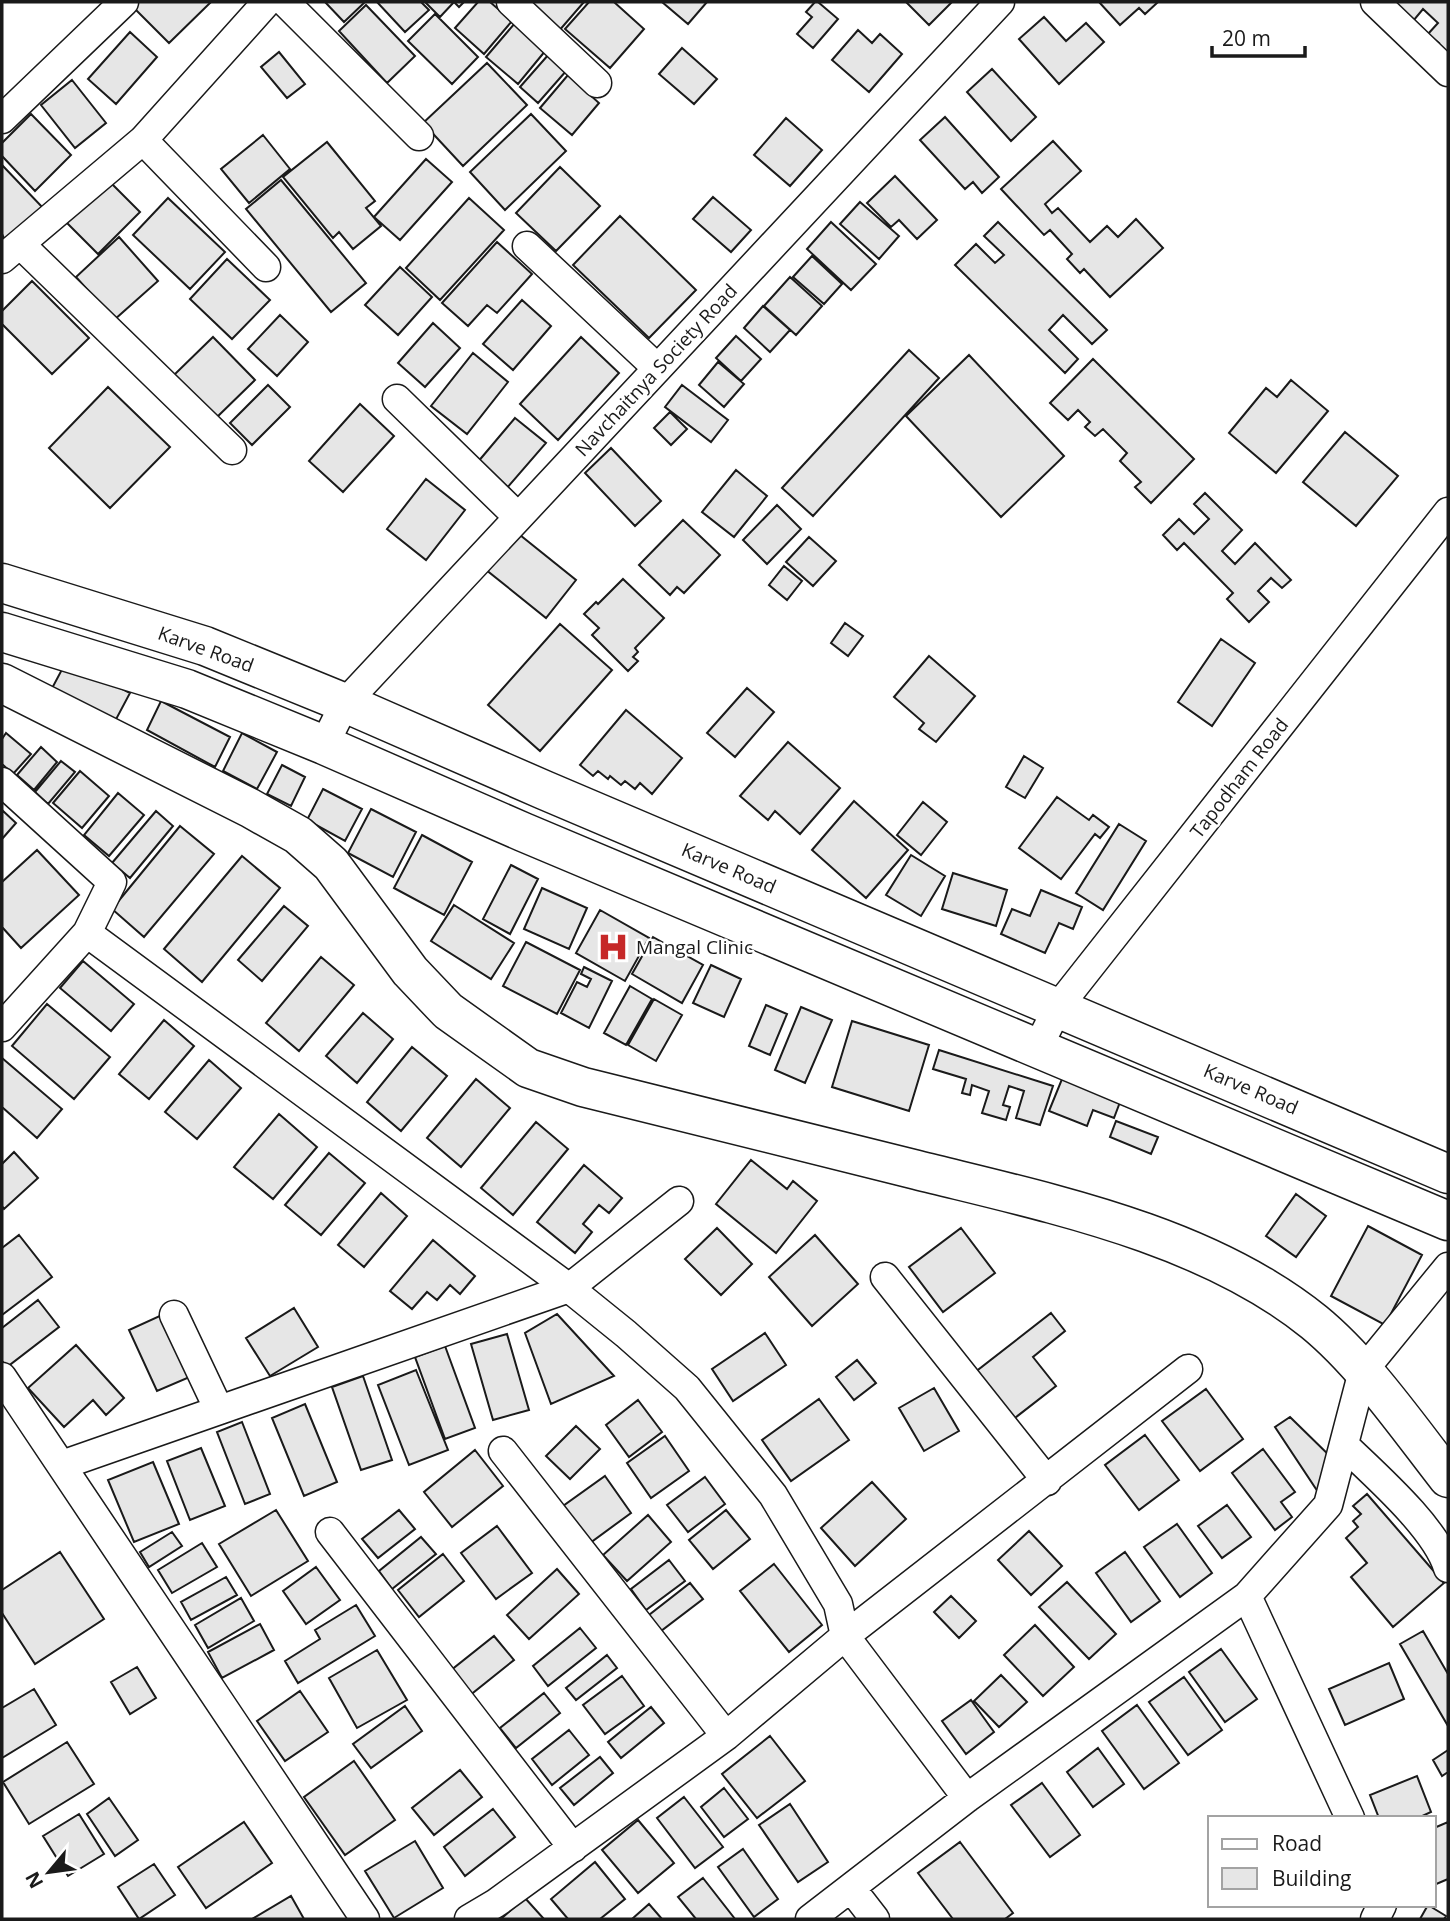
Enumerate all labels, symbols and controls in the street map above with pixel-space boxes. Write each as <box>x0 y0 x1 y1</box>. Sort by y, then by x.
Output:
scale bar <box>1212 14 1305 58</box>
text: 20 m <box>1222 24 1271 52</box>
street label: Navchaitnya Society Road <box>569 278 743 462</box>
street label: Karve Road <box>154 620 258 678</box>
street label: Tapodham Road <box>1184 713 1294 843</box>
street label: Karve Road <box>678 836 780 900</box>
hospital icon: Mangal Clinic <box>596 930 630 964</box>
place label: Mangal Clinic <box>636 934 753 960</box>
street label: Karve Road <box>1200 1057 1302 1121</box>
legend <box>1208 1816 1436 1907</box>
text: Road <box>1272 1829 1322 1857</box>
north arrow <box>14 1837 84 1907</box>
text: Building <box>1272 1864 1351 1892</box>
text: N <box>19 1867 49 1893</box>

